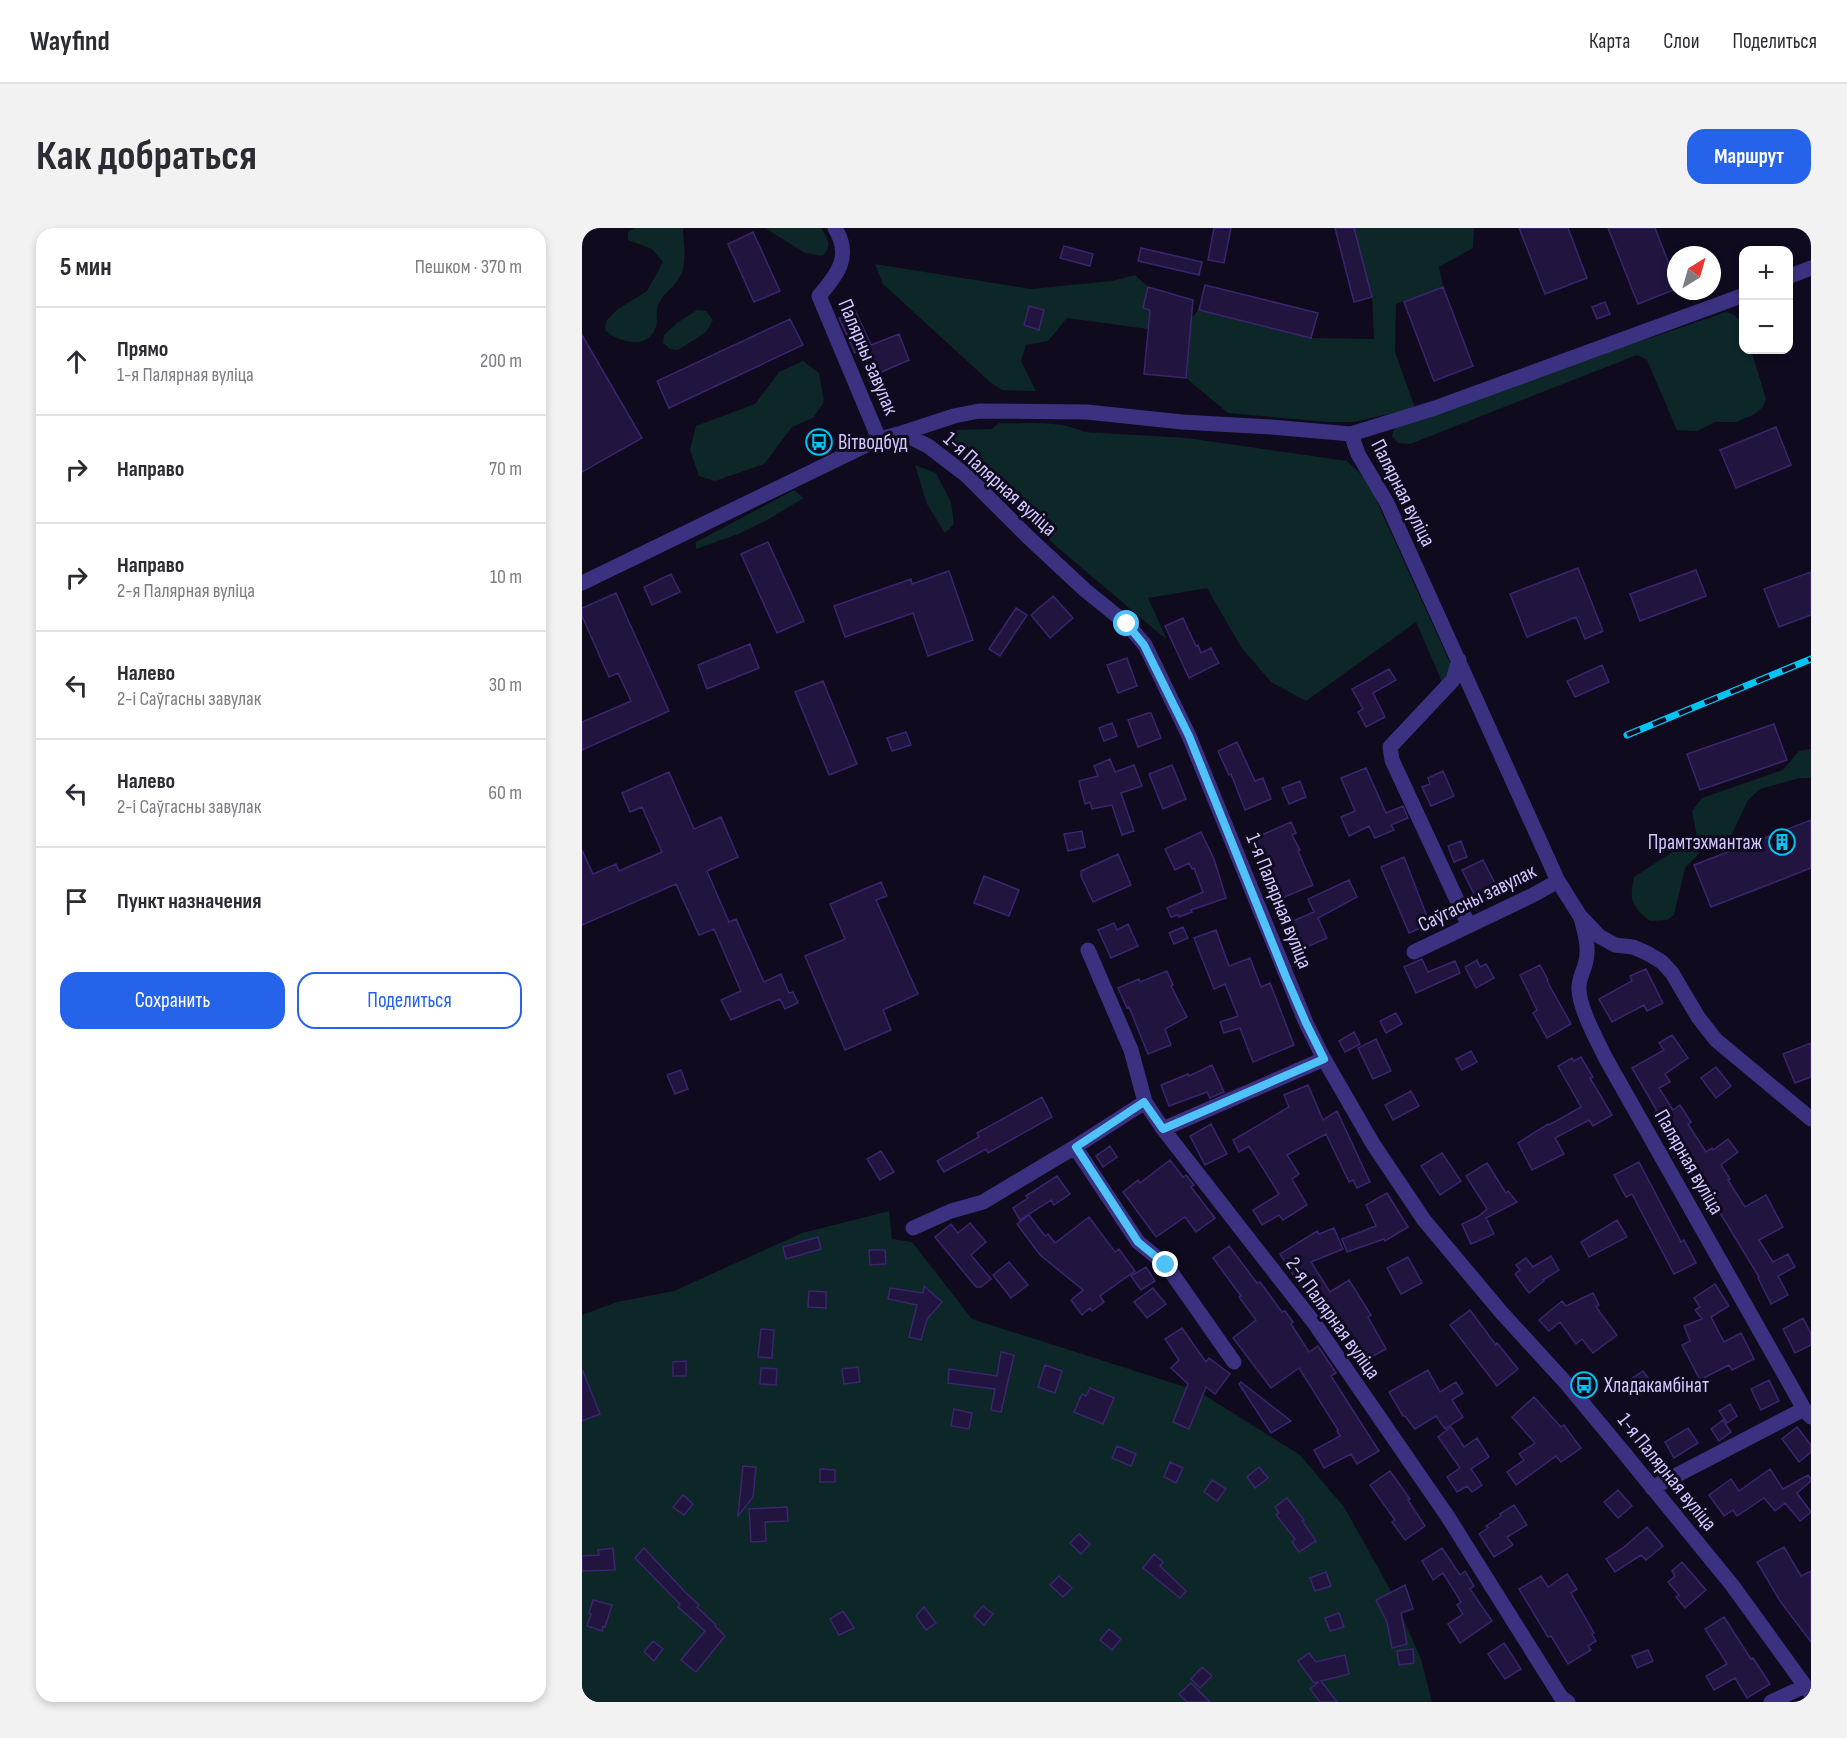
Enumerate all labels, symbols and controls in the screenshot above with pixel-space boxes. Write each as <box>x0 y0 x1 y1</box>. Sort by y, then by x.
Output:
text: Wayfind <box>30 25 110 58</box>
text: Карта <box>1589 29 1630 54</box>
text: Слои <box>1663 29 1699 54</box>
text: Поделиться <box>1732 29 1817 54</box>
button: Маршрут <box>1687 129 1811 184</box>
text: Как добраться <box>36 131 257 182</box>
north arrow <box>1667 246 1721 300</box>
map controls <box>1739 246 1793 354</box>
button: + <box>1739 246 1793 300</box>
text: 5 мин <box>60 252 112 283</box>
text: Пешком · 370 m <box>415 255 522 279</box>
street label: Палярны завулак <box>832 295 904 419</box>
button: − <box>1739 300 1793 354</box>
text: Прямо <box>117 336 168 363</box>
icon: ahead <box>60 345 93 378</box>
text: 200 m <box>480 349 522 373</box>
text: 1-я Палярная вуліца <box>117 363 254 387</box>
bus stop icon: Вітводбуд <box>804 427 834 457</box>
street label: 1-я Палярная вуліца <box>938 427 1062 541</box>
place label: Вітводбуд <box>838 430 908 455</box>
street label: Палярная вуліца <box>1365 435 1441 551</box>
icon: right <box>60 453 93 486</box>
text: Направо <box>117 456 184 483</box>
text: 70 m <box>489 457 522 481</box>
text: Направо <box>117 552 184 579</box>
icon: right <box>60 561 93 594</box>
text: 10 m <box>490 565 522 589</box>
text: 2-я Палярная вуліца <box>117 579 255 603</box>
route start <box>1113 610 1139 636</box>
text: Налево <box>117 660 175 687</box>
icon: left <box>60 669 93 702</box>
text: 30 m <box>489 673 522 697</box>
text: 2-і Саўгасны завулак <box>117 687 261 711</box>
text: Налево <box>117 768 175 795</box>
icon: left <box>60 777 93 810</box>
text: 60 m <box>488 781 522 805</box>
text: 2-і Саўгасны завулак <box>117 795 261 819</box>
building icon: Прамтэхмантаж <box>1767 827 1797 857</box>
street label: 1-я Палярная вуліца <box>1241 830 1317 972</box>
place label: Прамтэхмантаж <box>1648 830 1763 855</box>
street label: Саўгасны завулак <box>1414 859 1540 937</box>
icon: arrive <box>60 885 93 918</box>
text: Пункт назначения <box>117 888 261 915</box>
button: Сохранить <box>60 972 285 1029</box>
button: Поделиться <box>297 972 522 1029</box>
street label: Палярная вуліца <box>1649 1105 1729 1219</box>
route end <box>1152 1251 1178 1277</box>
street label: 2-я Палярная вуліца <box>1280 1252 1386 1384</box>
bus stop icon: Хладакамбінат <box>1569 1370 1599 1400</box>
place label: Хладакамбінат <box>1603 1373 1709 1398</box>
street label: 1-я Палярная вуліца <box>1612 1408 1722 1536</box>

